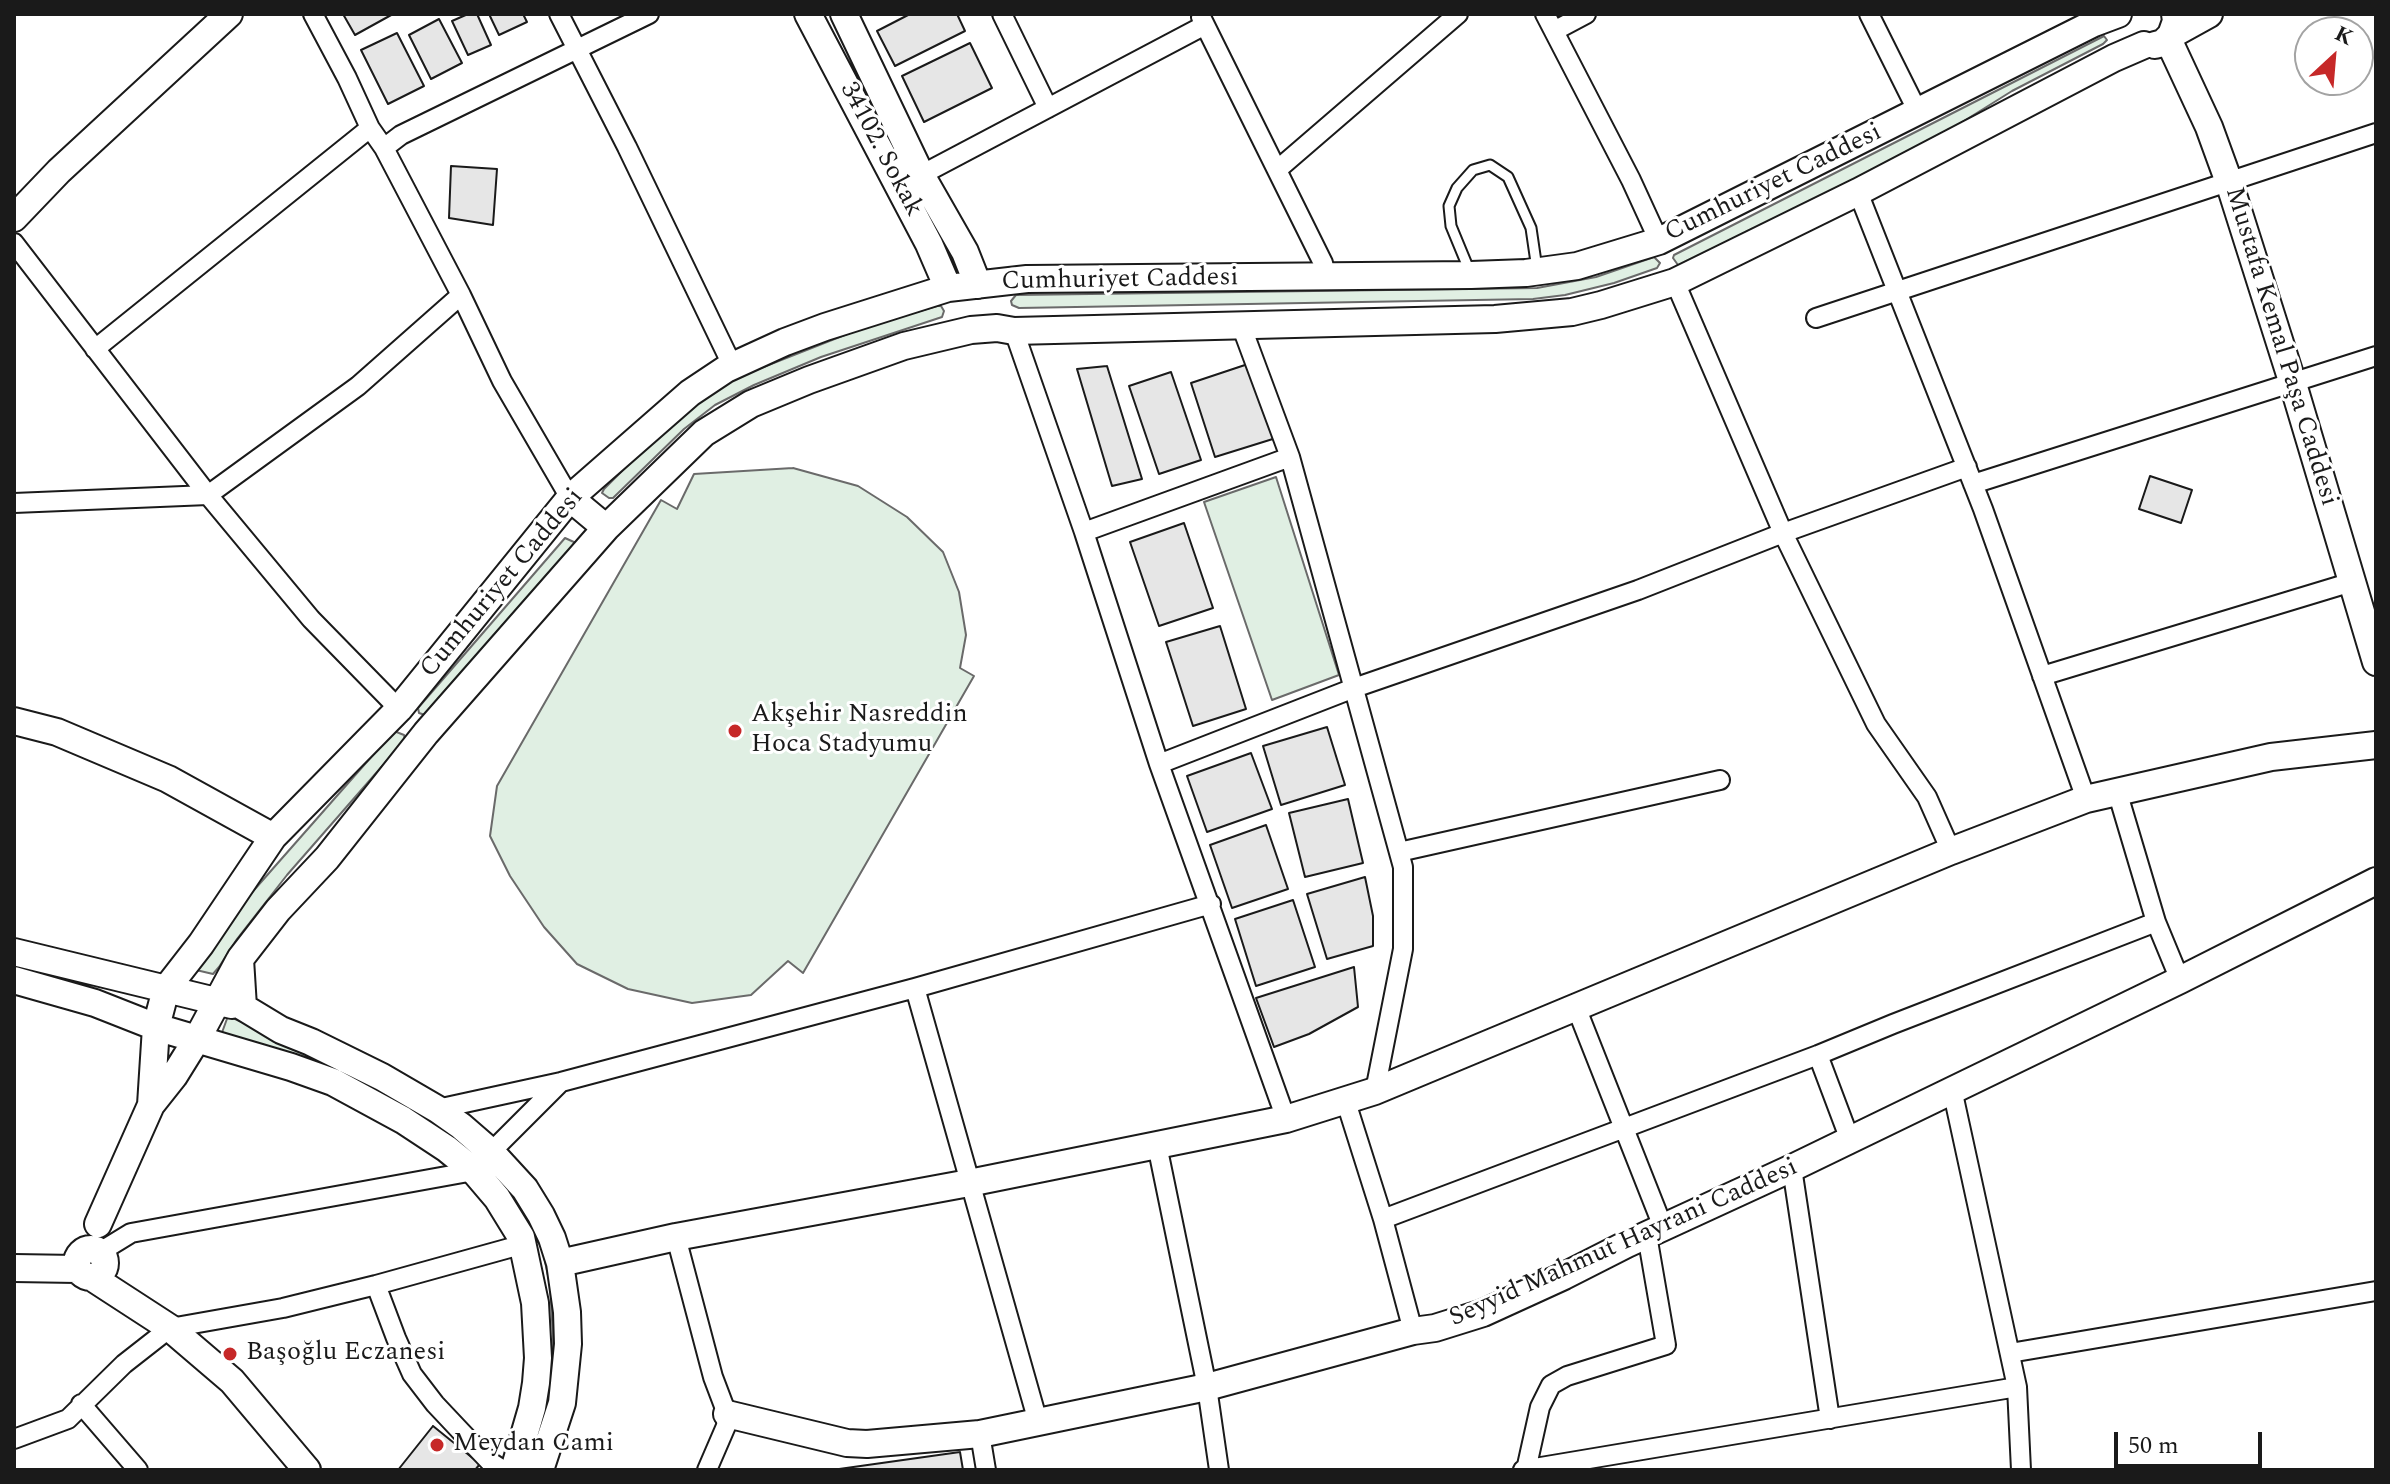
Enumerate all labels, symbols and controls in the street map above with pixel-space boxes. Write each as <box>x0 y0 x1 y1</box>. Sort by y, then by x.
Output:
north arrow <box>2294 16 2374 96</box>
text: K <box>2329 17 2359 54</box>
street label: 34102. Sokak <box>832 78 928 222</box>
street label: Cumhuriyet Caddesi <box>1660 118 1888 250</box>
street label: Mustafa Kemal Paşa Caddesi <box>2217 184 2343 510</box>
street label: Cumhuriyet Caddesi <box>1001 263 1239 299</box>
street label: Cumhuriyet Caddesi <box>415 483 591 685</box>
place label: Akşehir Nasreddin Hoca Stadyumu <box>751 700 968 762</box>
marker: Akşehir Nasreddin Hoca Stadyumu <box>726 722 744 740</box>
street label: Seyyid Mahmut Hayrani Caddesi <box>1445 1153 1803 1335</box>
place label: Başoğlu Eczanesi <box>246 1338 445 1370</box>
marker: Başoğlu Eczanesi <box>221 1345 239 1363</box>
scale bar <box>2118 1416 2266 1466</box>
text: 50 m <box>2128 1428 2179 1464</box>
place label: Meydan Cami <box>453 1429 614 1461</box>
marker: Meydan Cami <box>428 1436 446 1454</box>

